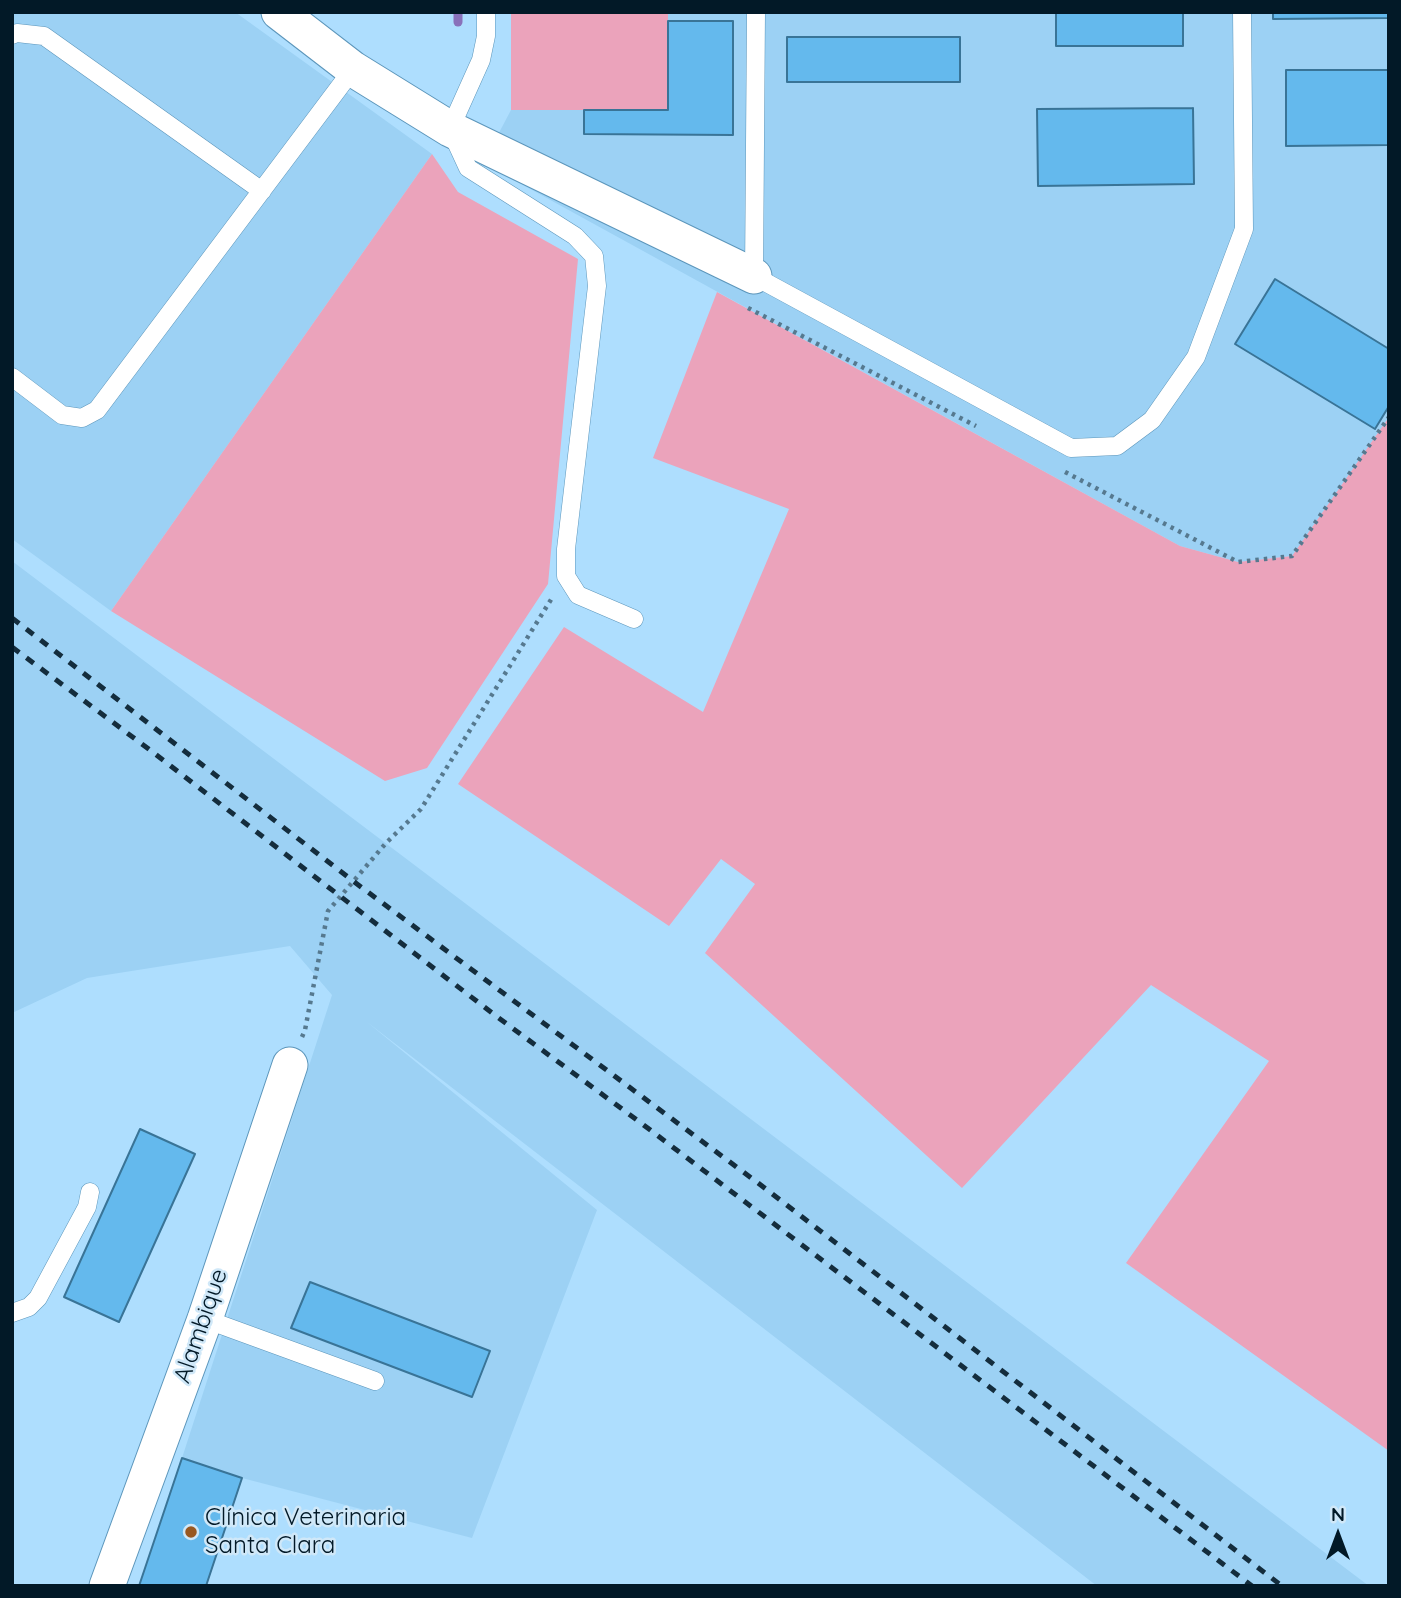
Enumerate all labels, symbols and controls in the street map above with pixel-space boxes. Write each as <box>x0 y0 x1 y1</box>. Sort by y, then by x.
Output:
street label: Alambique <box>168 1265 234 1387</box>
north arrow <box>1303 1500 1373 1570</box>
text: N <box>1331 1502 1345 1526</box>
place label: Clínica Veterinaria Santa Clara <box>205 1504 406 1560</box>
marker: Clínica Veterinaria Santa Clara <box>183 1524 199 1540</box>

